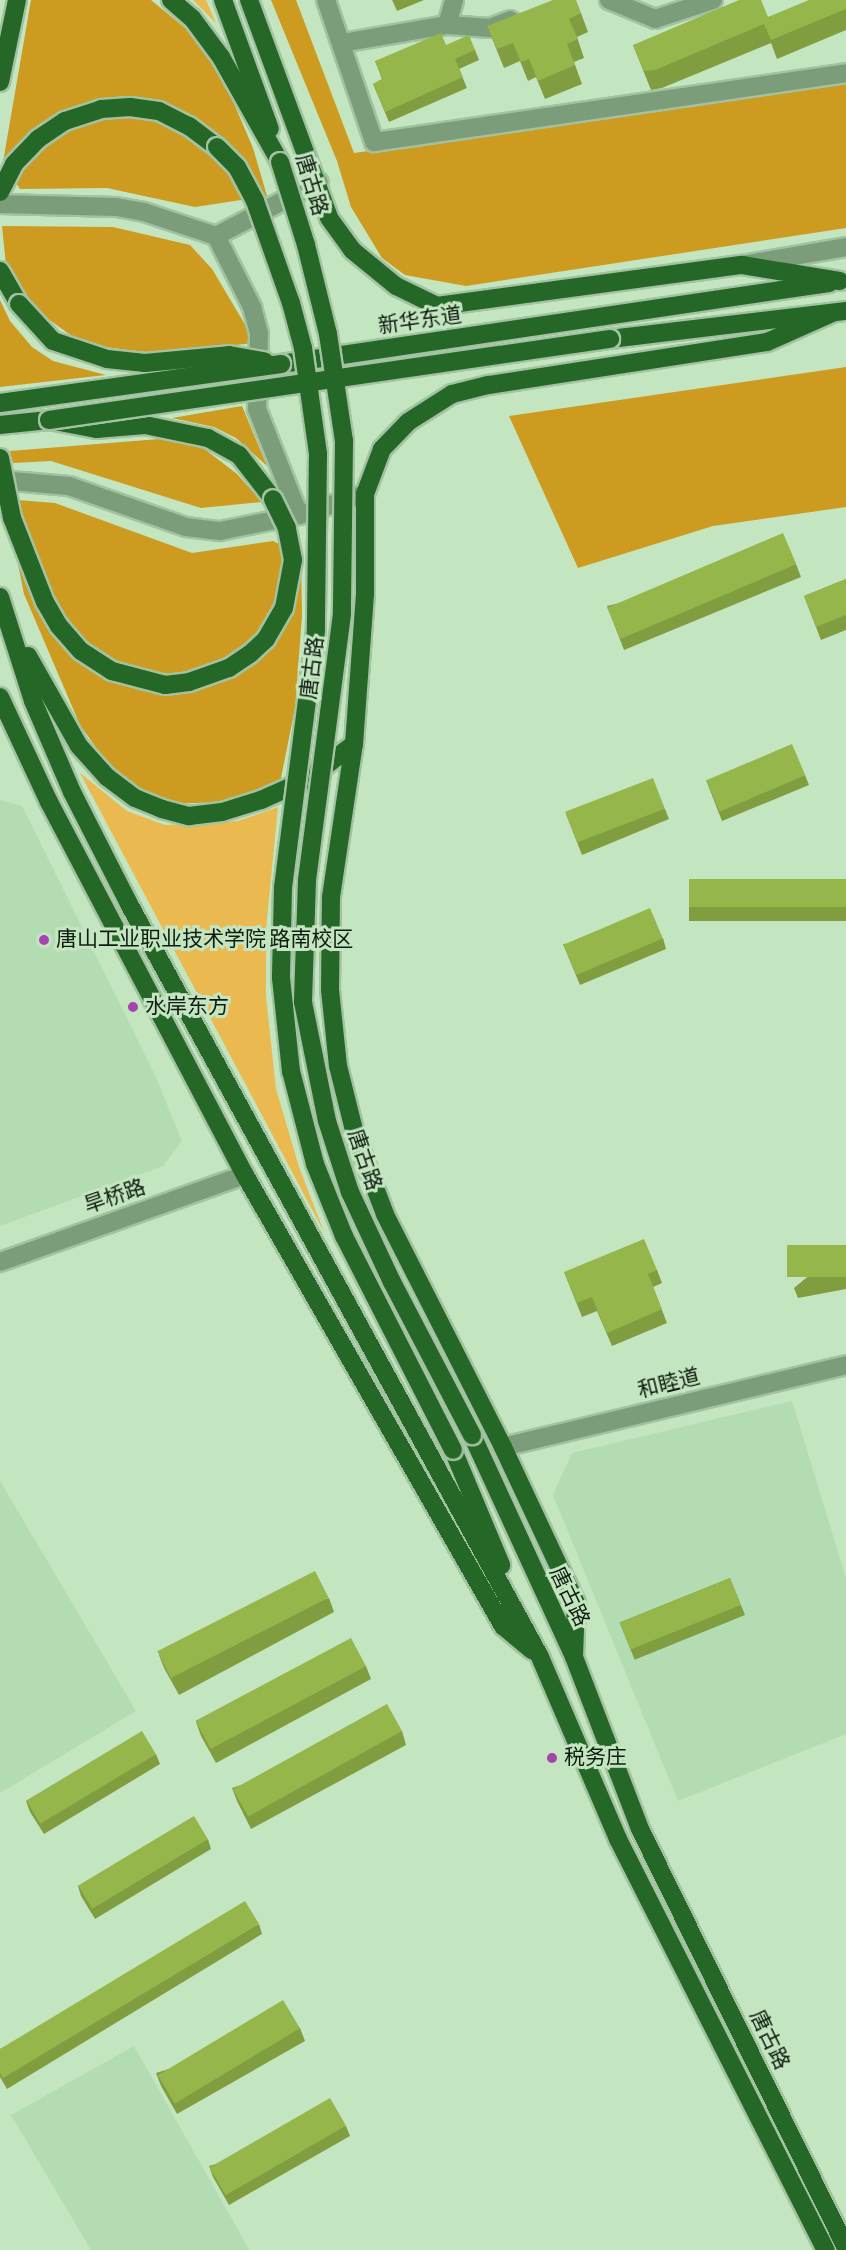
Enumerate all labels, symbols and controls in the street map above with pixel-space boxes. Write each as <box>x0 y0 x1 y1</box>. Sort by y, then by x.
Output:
street label: 唐古路 <box>290 151 332 219</box>
street label: 新华东道 <box>377 303 463 339</box>
street label: 唐古路 <box>297 635 329 701</box>
place label: 唐山工业职业技术学院 路南校区 <box>56 927 353 953</box>
marker: 唐山工业职业技术学院 路南校区 <box>37 933 51 947</box>
place label: 水岸东方 <box>145 994 229 1020</box>
marker: 水岸东方 <box>126 1000 140 1014</box>
street label: 唐古路 <box>342 1126 386 1194</box>
street label: 旱桥路 <box>81 1175 149 1219</box>
street label: 和睦道 <box>635 1364 703 1404</box>
street label: 唐古路 <box>544 1563 594 1631</box>
place label: 税务庄 <box>564 1745 627 1771</box>
marker: 税务庄 <box>545 1751 559 1765</box>
street label: 唐古路 <box>744 2006 794 2074</box>

